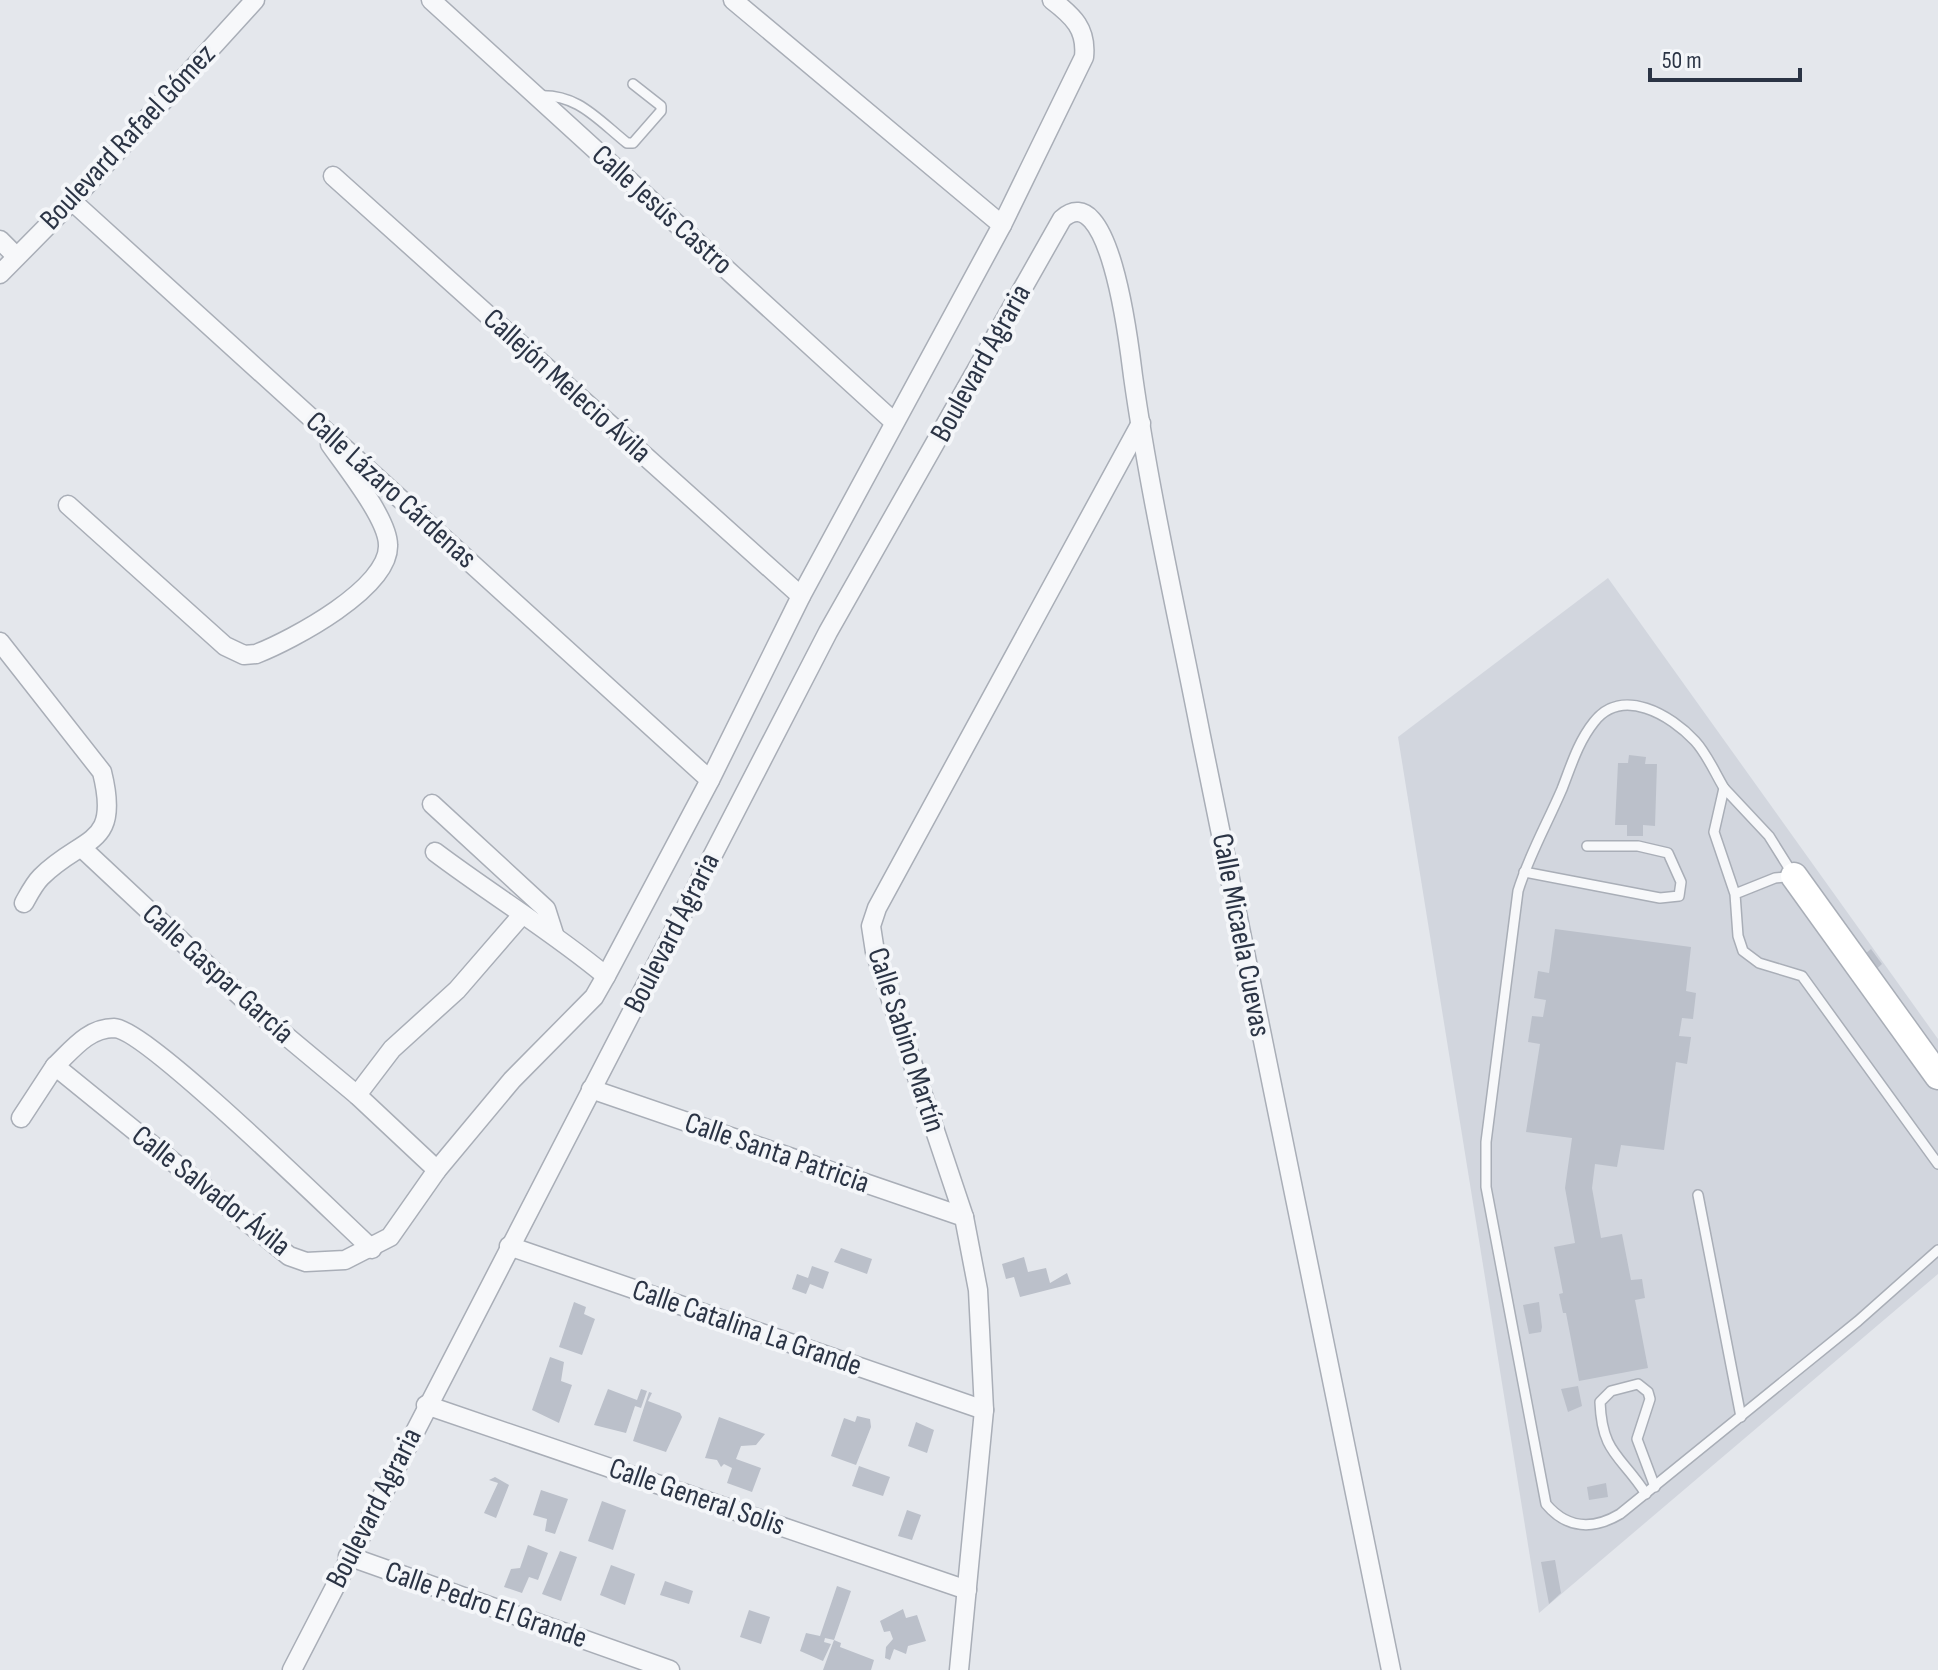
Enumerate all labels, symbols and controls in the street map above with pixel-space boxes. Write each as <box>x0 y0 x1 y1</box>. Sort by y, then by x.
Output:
scale bar <box>1650 32 1800 82</box>
street label: Boulevard Rafael Gómez <box>33 37 223 237</box>
text: 50 m <box>1662 46 1702 75</box>
street label: Calle Jesús Castro <box>584 137 740 283</box>
street label: Boulevard Agraria <box>923 278 1039 448</box>
street label: Callejón Melecio Ávila <box>476 301 658 471</box>
street label: Calle Lázaro Cárdenas <box>298 404 484 576</box>
street label: Calle Micaela Cuevas <box>1204 830 1278 1040</box>
street label: Boulevard Agraria <box>616 847 728 1019</box>
street label: Calle Gaspar García <box>135 896 301 1052</box>
street label: Calle Sabino Martín <box>859 943 953 1137</box>
street label: Calle Santa Patricia <box>680 1105 874 1201</box>
street label: Calle Salvador Ávila <box>125 1118 297 1264</box>
street label: Calle Catalina La Grande <box>628 1272 866 1384</box>
street label: Boulevard Agraria <box>318 1422 430 1594</box>
street label: Calle General Solis <box>604 1450 790 1544</box>
street label: Calle Pedro El Grande <box>380 1554 592 1656</box>

